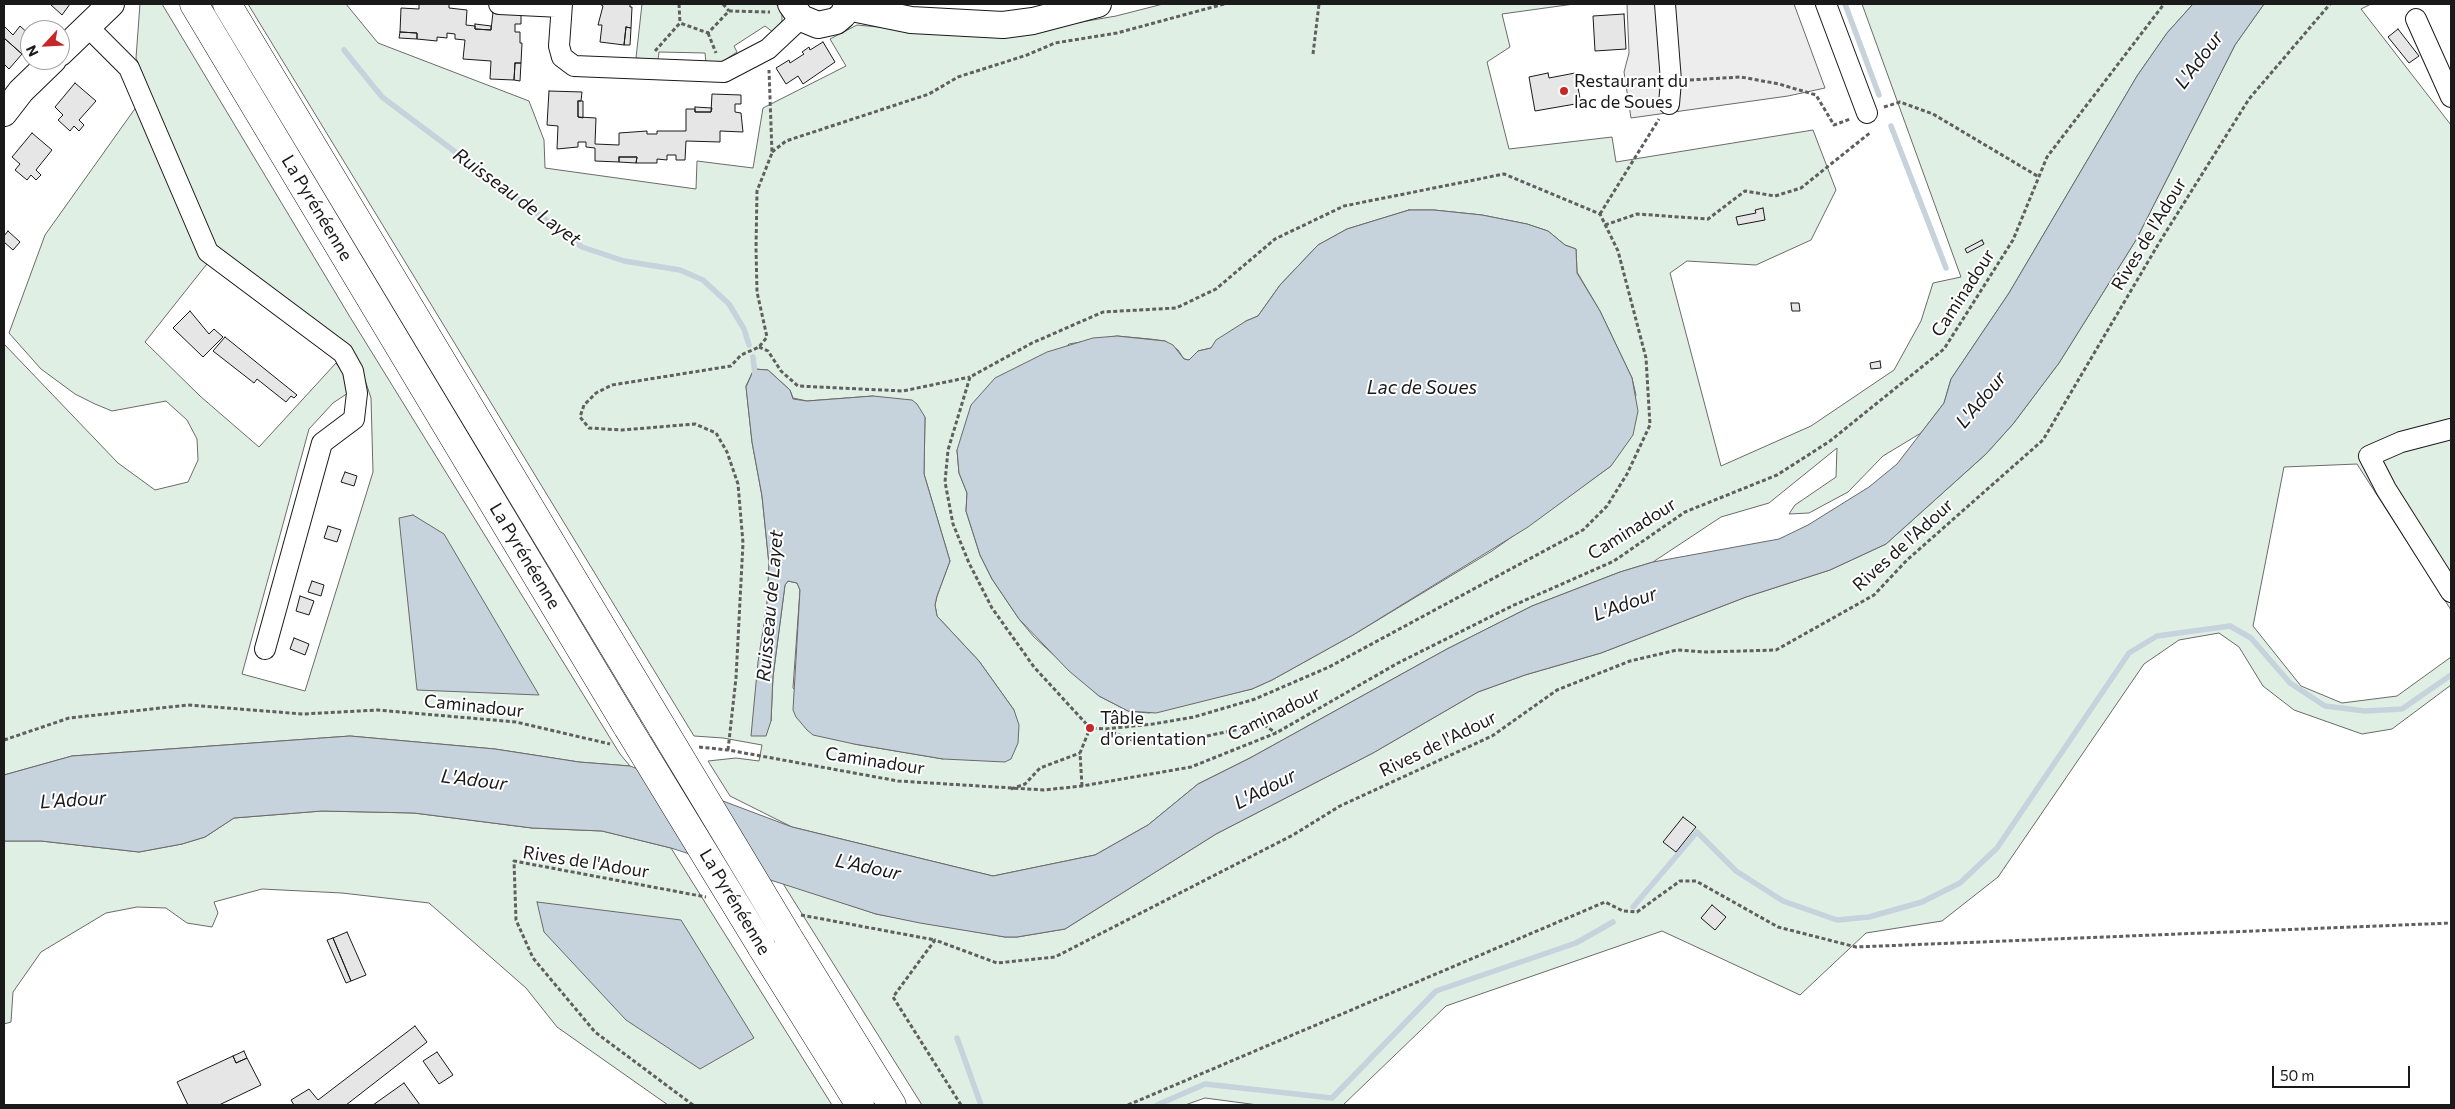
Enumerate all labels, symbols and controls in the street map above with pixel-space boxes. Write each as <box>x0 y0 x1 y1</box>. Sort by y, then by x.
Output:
north arrow <box>20 20 70 70</box>
water label: L'Adour <box>2170 27 2228 93</box>
text: N <box>22 43 42 59</box>
place label: Restaurant du lac de Soues <box>1574 70 1688 112</box>
marker: Restaurant du lac de Soues <box>1558 85 1570 97</box>
water label: Ruisseau de Layet <box>449 143 585 251</box>
street label: La Pyrénéenne <box>277 151 357 265</box>
street label: Rives de l'Adour <box>2107 174 2191 294</box>
street label: Caminadour <box>1927 245 1999 341</box>
water label: L'Adour <box>1951 367 2011 433</box>
water label: Lac de Soues <box>1367 377 1477 399</box>
street label: Caminadour <box>1584 493 1680 565</box>
street label: Rives de l'Adour <box>1848 494 1958 596</box>
street label: La Pyrénéenne <box>485 499 565 613</box>
water label: Ruisseau de Layet <box>752 529 788 683</box>
water label: L'Adour <box>1590 582 1660 626</box>
street label: Caminadour <box>1224 682 1324 746</box>
street label: Caminadour <box>423 690 525 722</box>
street label: Rives de l'Adour <box>1376 706 1500 782</box>
place label: Tâble d'orientation <box>1100 707 1206 750</box>
marker: Tâble d'orientation <box>1084 722 1096 734</box>
street label: Caminadour <box>824 742 926 780</box>
water label: L'Adour <box>1230 764 1300 814</box>
water label: L'Adour <box>440 765 508 795</box>
water label: L'Adour <box>39 786 107 814</box>
street label: Rives de l'Adour <box>521 841 651 883</box>
street label: La Pyrénéenne <box>695 845 775 959</box>
water label: L'Adour <box>833 849 903 885</box>
scale bar <box>2275 1056 2412 1088</box>
text: 50 m <box>2280 1066 2314 1084</box>

